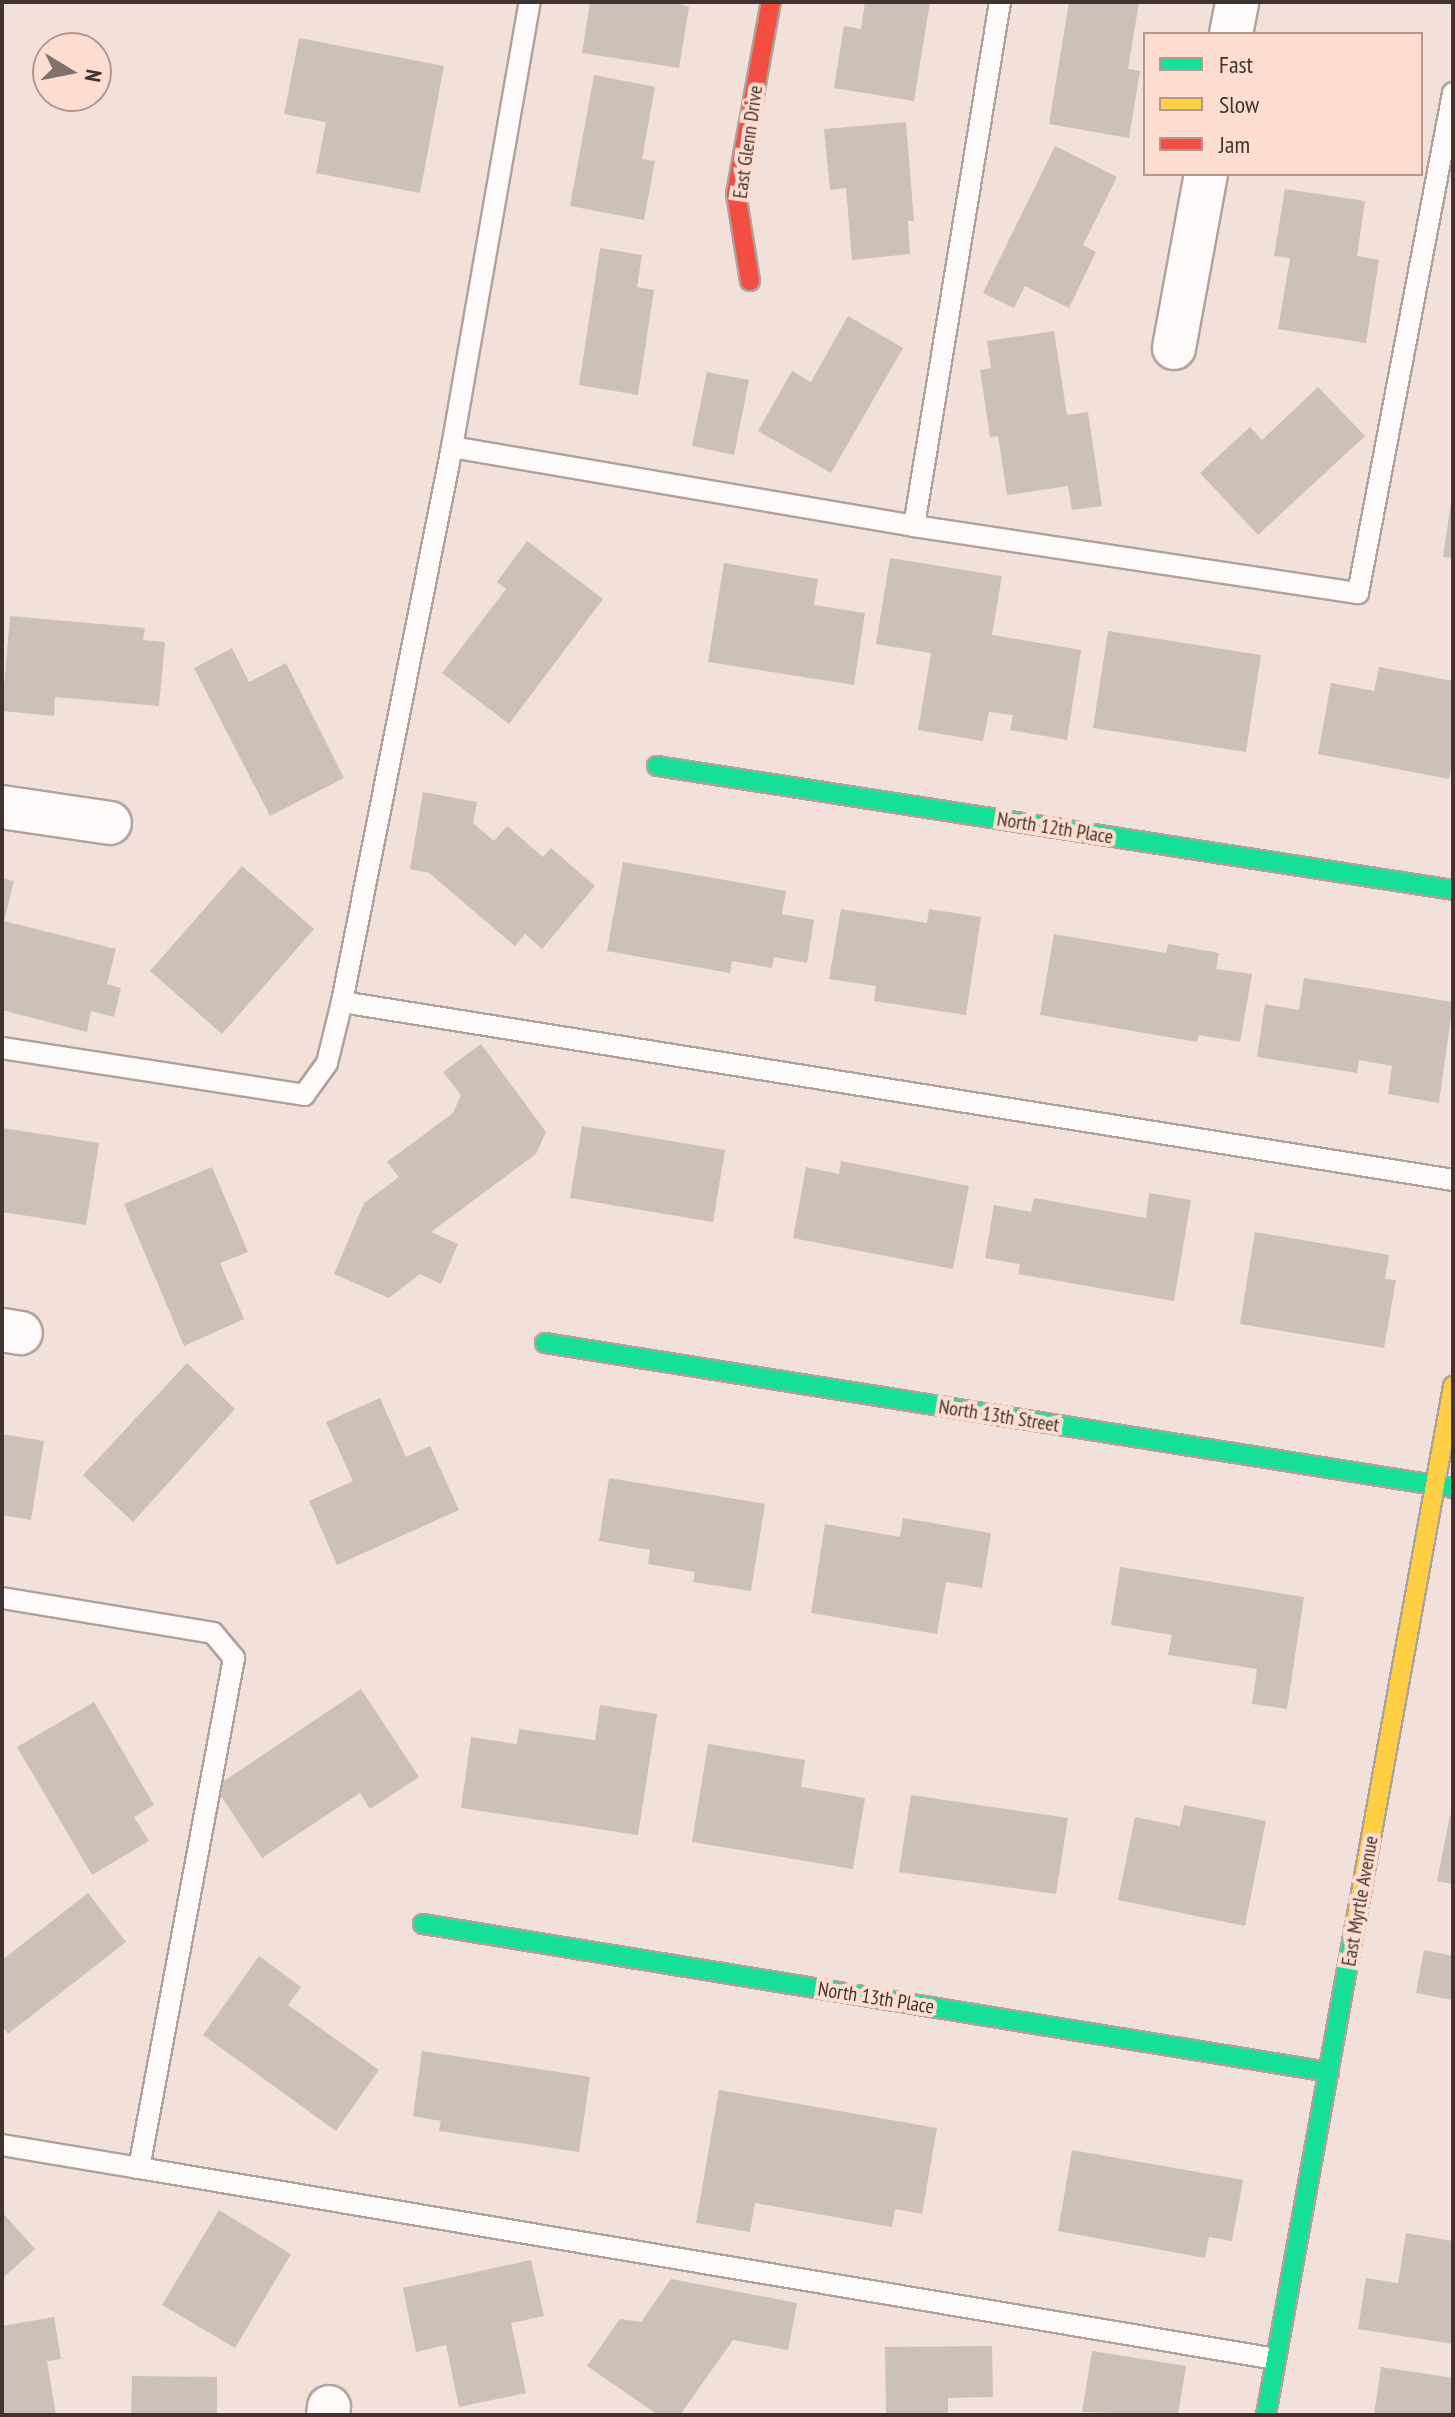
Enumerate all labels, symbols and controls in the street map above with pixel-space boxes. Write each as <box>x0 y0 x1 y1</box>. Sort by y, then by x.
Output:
north arrow <box>32 32 112 112</box>
legend <box>1143 32 1423 176</box>
text: Fast <box>1219 49 1253 80</box>
text: N <box>79 68 108 84</box>
street label: East Glenn Drive <box>728 84 768 200</box>
text: Slow <box>1219 89 1259 120</box>
text: Jam <box>1219 129 1250 160</box>
street label: North 12th Place <box>995 807 1115 849</box>
street label: North 13th Street <box>937 1395 1061 1437</box>
street label: East Myrtle Avenue <box>1337 1834 1383 1968</box>
street label: North 13th Place <box>816 1977 936 2019</box>

